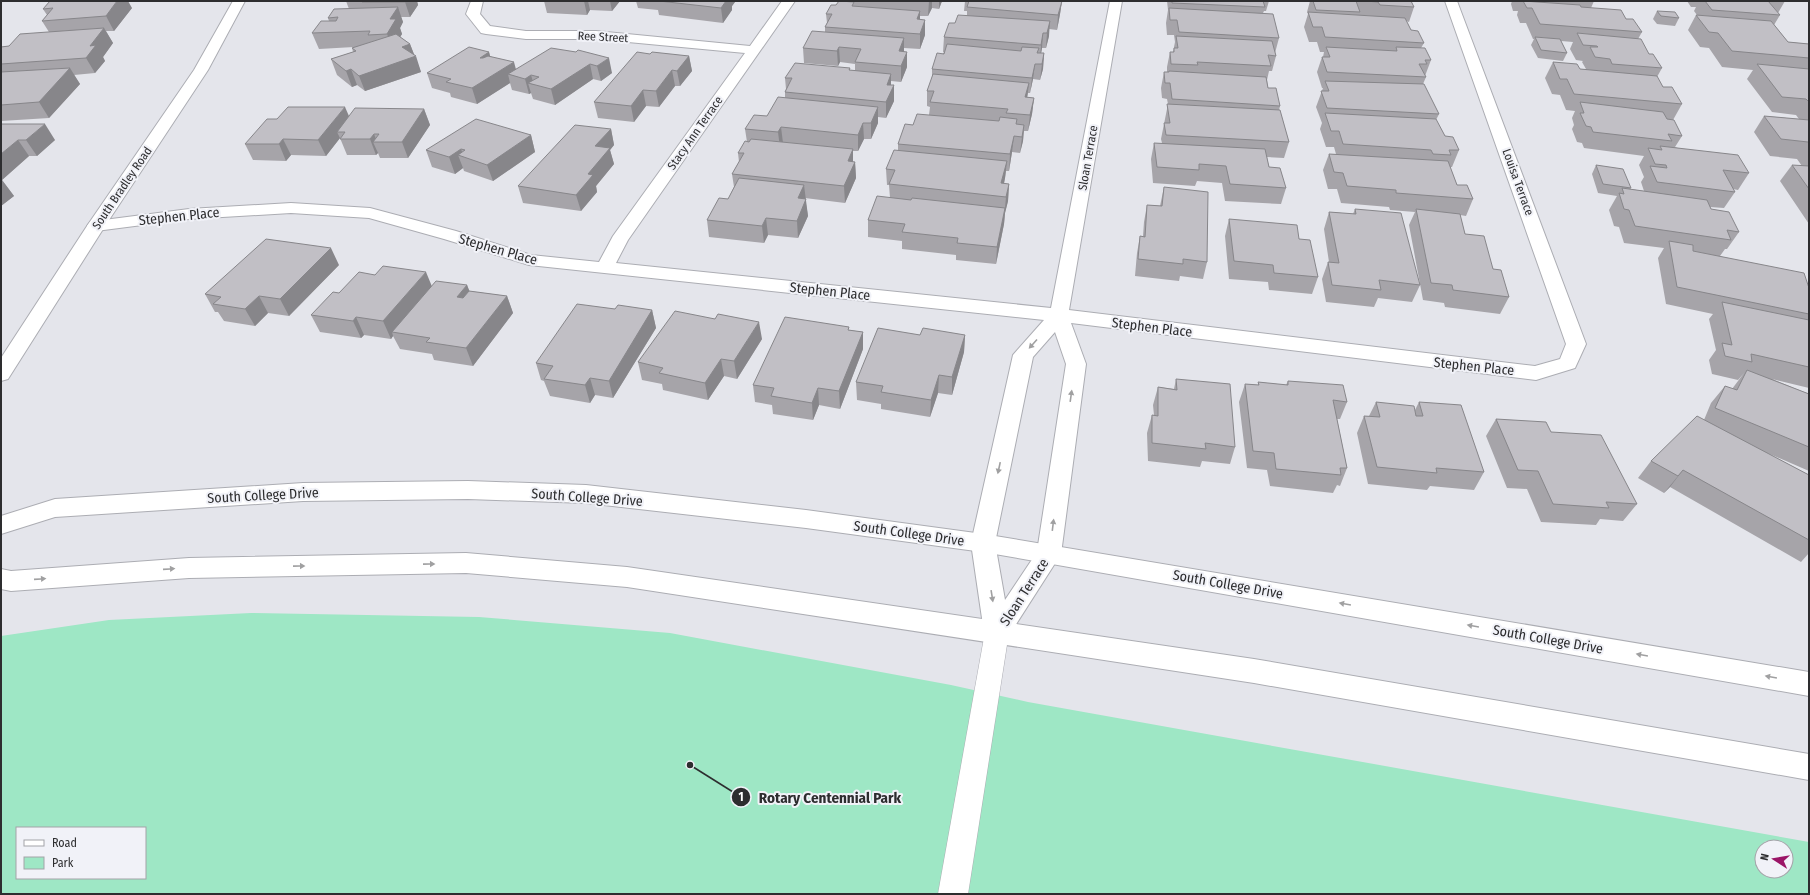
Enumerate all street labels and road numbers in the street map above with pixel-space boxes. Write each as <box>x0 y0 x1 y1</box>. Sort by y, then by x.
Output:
street label: Ree Street <box>577 29 629 45</box>
street label: Stacy Ann Terrace <box>665 94 726 172</box>
street label: Sloan Terrace <box>1075 124 1101 192</box>
street label: South Bradley Road <box>89 144 155 232</box>
street label: Louisa Terrace <box>1499 147 1537 217</box>
street label: Stephen Place <box>138 204 220 229</box>
street label: Stephen Place <box>457 230 539 269</box>
street label: Stephen Place <box>789 279 871 304</box>
street label: Stephen Place <box>1111 314 1193 341</box>
street label: Stephen Place <box>1433 354 1515 379</box>
street label: South College Drive <box>207 484 319 507</box>
street label: South College Drive <box>531 485 643 510</box>
street label: South College Drive <box>853 517 965 550</box>
street label: Sloan Terrace <box>996 555 1053 629</box>
street label: South College Drive <box>1172 566 1284 603</box>
street label: South College Drive <box>1492 621 1604 658</box>

